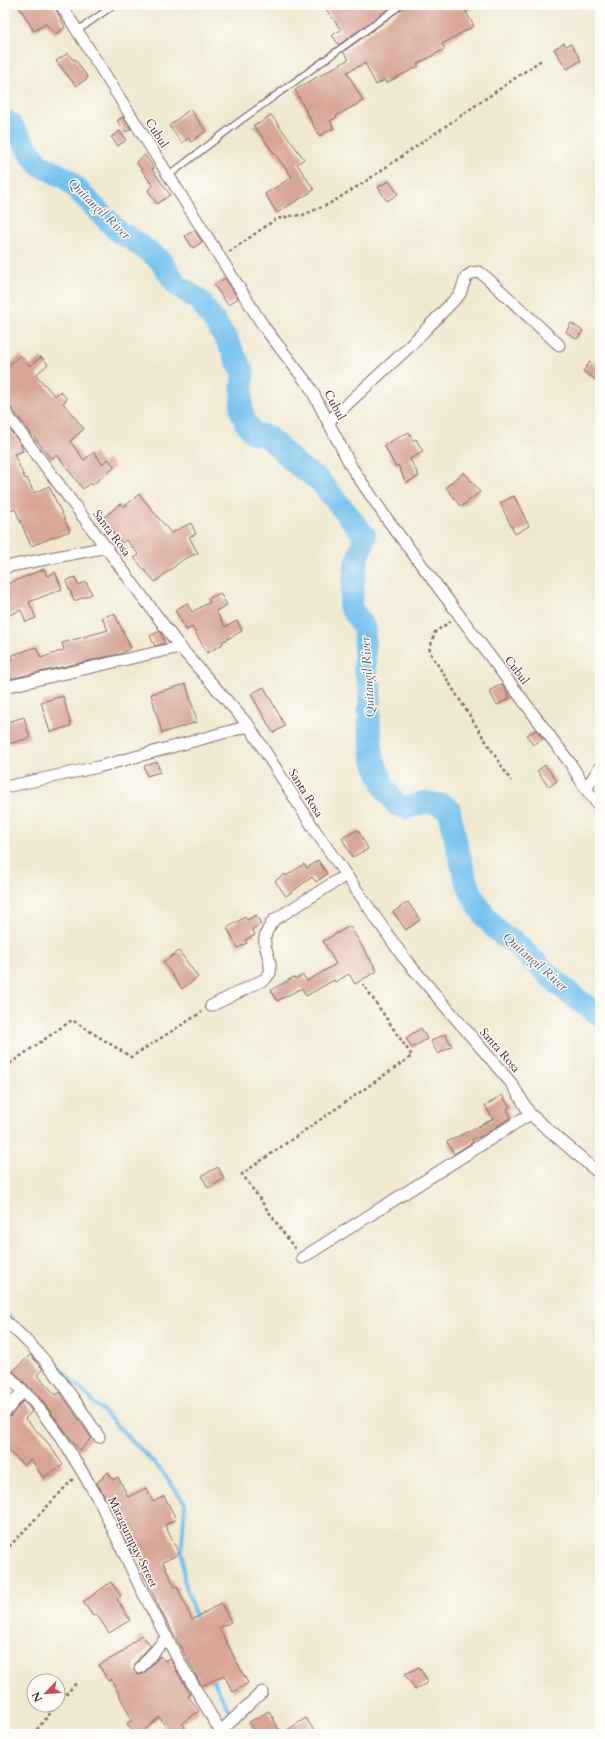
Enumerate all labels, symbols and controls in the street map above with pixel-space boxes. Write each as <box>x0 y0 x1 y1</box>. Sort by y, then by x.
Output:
street label: Cubul <box>142 115 172 151</box>
water label: Quitangil River <box>64 174 135 244</box>
street label: Cubul <box>320 387 350 423</box>
street label: Santa Rosa <box>89 507 135 560</box>
water label: Quitangil River <box>356 635 380 718</box>
street label: Cubul <box>501 652 533 688</box>
street label: Santa Rosa <box>285 766 328 821</box>
water label: Quitangil River <box>499 929 572 996</box>
street label: Santa Rosa <box>476 1024 524 1076</box>
street label: Matagumpay Street <box>104 1494 162 1590</box>
north arrow <box>26 1673 66 1713</box>
text: N <box>28 1689 46 1705</box>

